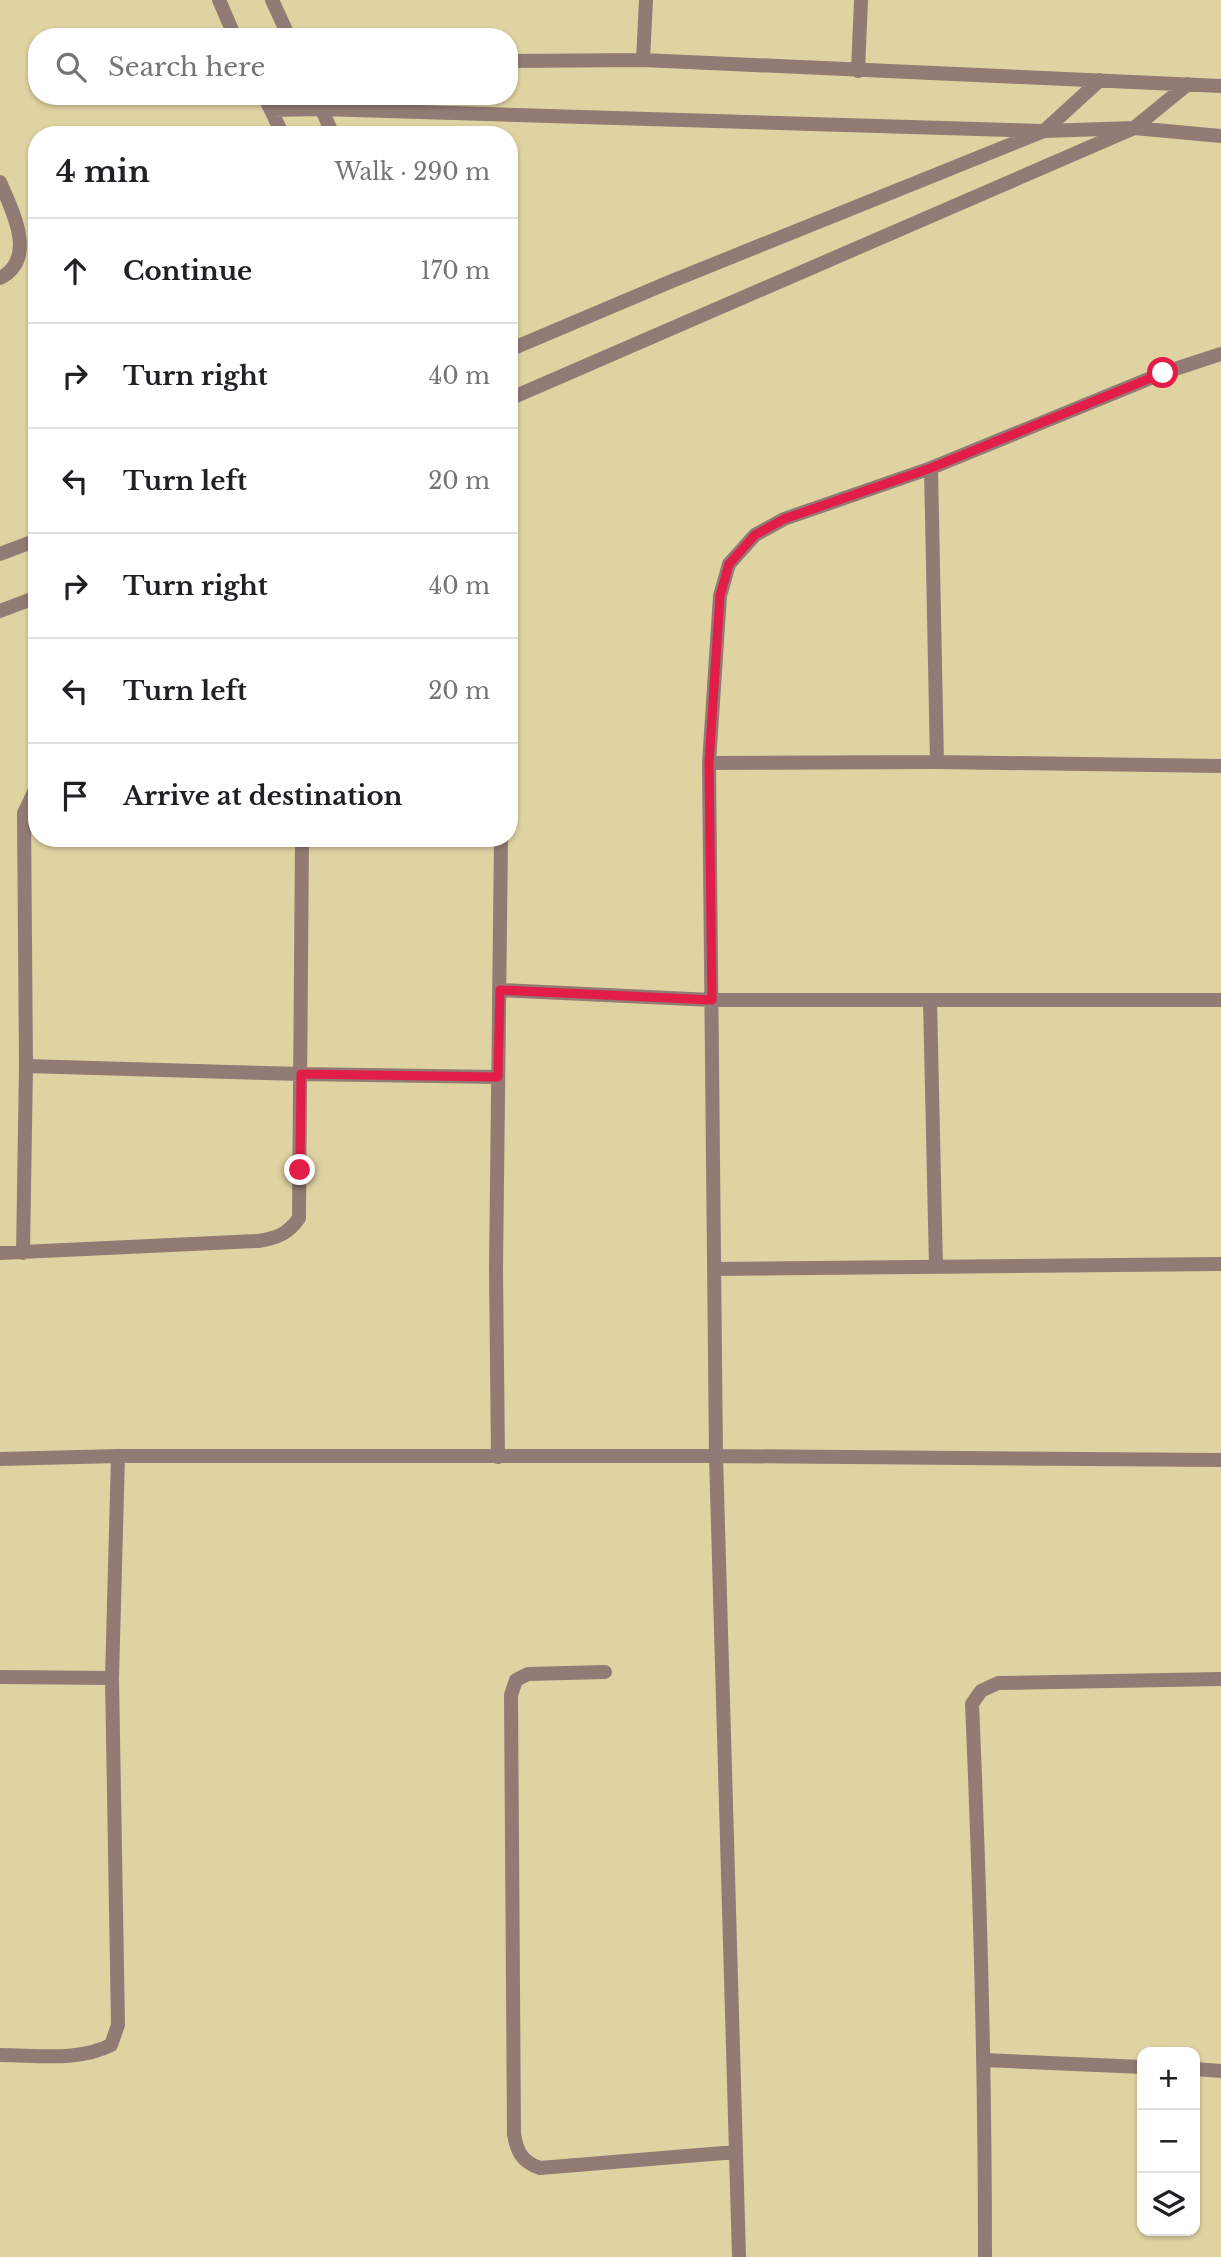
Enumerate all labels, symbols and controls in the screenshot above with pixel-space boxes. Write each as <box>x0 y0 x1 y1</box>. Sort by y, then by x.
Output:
search box <box>28 28 518 105</box>
icon: search <box>52 48 90 86</box>
text: Search here <box>108 51 265 83</box>
text: 4 min <box>56 153 150 190</box>
text: Walk · 290 m <box>334 158 490 186</box>
icon: ahead <box>56 252 94 290</box>
text: Continue <box>123 255 252 287</box>
text: 170 m <box>420 257 490 285</box>
icon: right <box>56 357 94 395</box>
route start <box>1147 357 1178 388</box>
text: Turn right <box>123 360 268 392</box>
text: 40 m <box>429 362 490 390</box>
icon: left <box>56 462 94 500</box>
text: Turn left <box>123 465 247 497</box>
text: 20 m <box>428 467 490 495</box>
icon: right <box>56 567 94 605</box>
text: Turn right <box>123 570 268 602</box>
text: 40 m <box>429 572 490 600</box>
icon: left <box>56 672 94 710</box>
text: Turn left <box>123 675 247 707</box>
text: 20 m <box>428 677 490 705</box>
icon: arrive <box>56 777 94 815</box>
text: Arrive at destination <box>123 780 403 812</box>
route end <box>284 1154 315 1185</box>
map controls <box>1137 2047 1200 2236</box>
button: + <box>1137 2047 1200 2110</box>
button: − <box>1137 2110 1200 2173</box>
button: layers <box>1137 2173 1200 2236</box>

